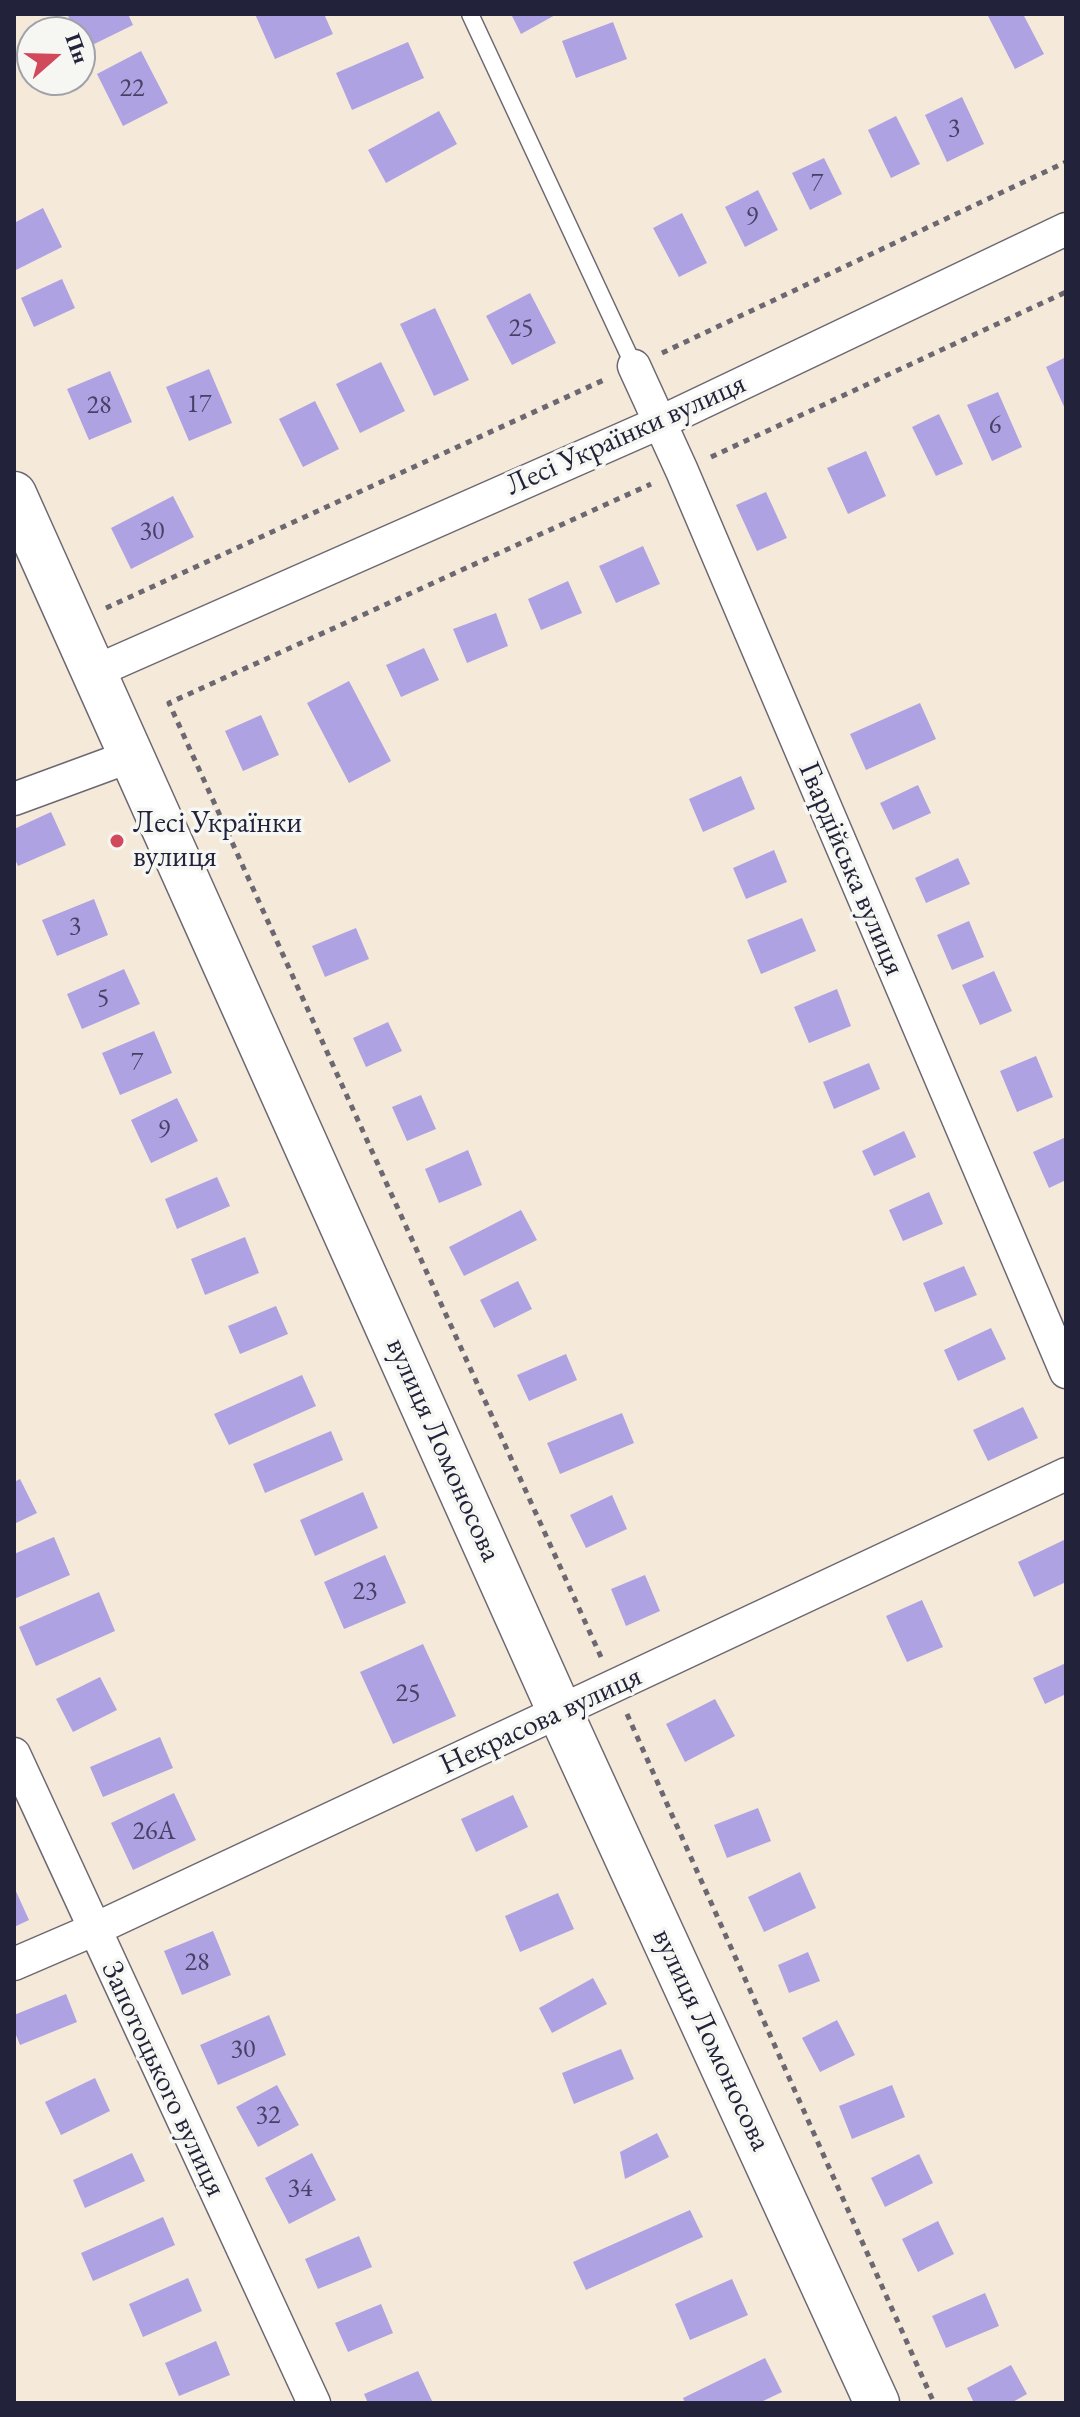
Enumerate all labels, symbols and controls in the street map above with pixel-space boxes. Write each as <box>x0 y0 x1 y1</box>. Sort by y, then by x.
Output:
north arrow <box>16 16 96 96</box>
text: Пн <box>58 29 96 67</box>
house number: 22 <box>120 73 144 105</box>
house number: 3 <box>948 113 960 145</box>
house number: 7 <box>811 168 823 200</box>
house number: 9 <box>746 202 758 234</box>
house number: 25 <box>509 313 533 345</box>
street label: Лесі Українки вулиця <box>500 366 752 504</box>
house number: 17 <box>187 389 211 421</box>
house number: 28 <box>87 390 111 422</box>
house number: 6 <box>989 410 1001 442</box>
house number: 30 <box>140 516 164 548</box>
street label: Гвардійська вулиця <box>790 757 912 981</box>
place label: Лесі Українки вулиця <box>133 806 302 876</box>
marker: Лесі Українки вулиця <box>108 832 126 850</box>
house number: 3 <box>69 911 81 943</box>
house number: 5 <box>97 983 109 1015</box>
house number: 7 <box>131 1047 143 1079</box>
house number: 9 <box>158 1115 170 1147</box>
street label: вулиця Ломоносова <box>378 1333 508 1567</box>
house number: 23 <box>353 1576 377 1608</box>
street label: Некрасова вулиця <box>435 1659 647 1783</box>
house number: 25 <box>396 1678 420 1710</box>
house number: 26А <box>133 1816 175 1848</box>
street label: вулиця Ломоносова <box>644 1923 778 2157</box>
house number: 28 <box>185 1947 209 1979</box>
street label: Запотоцького вулиця <box>93 1956 233 2202</box>
house number: 30 <box>231 2034 255 2066</box>
house number: 32 <box>256 2100 280 2132</box>
house number: 34 <box>288 2173 312 2205</box>

